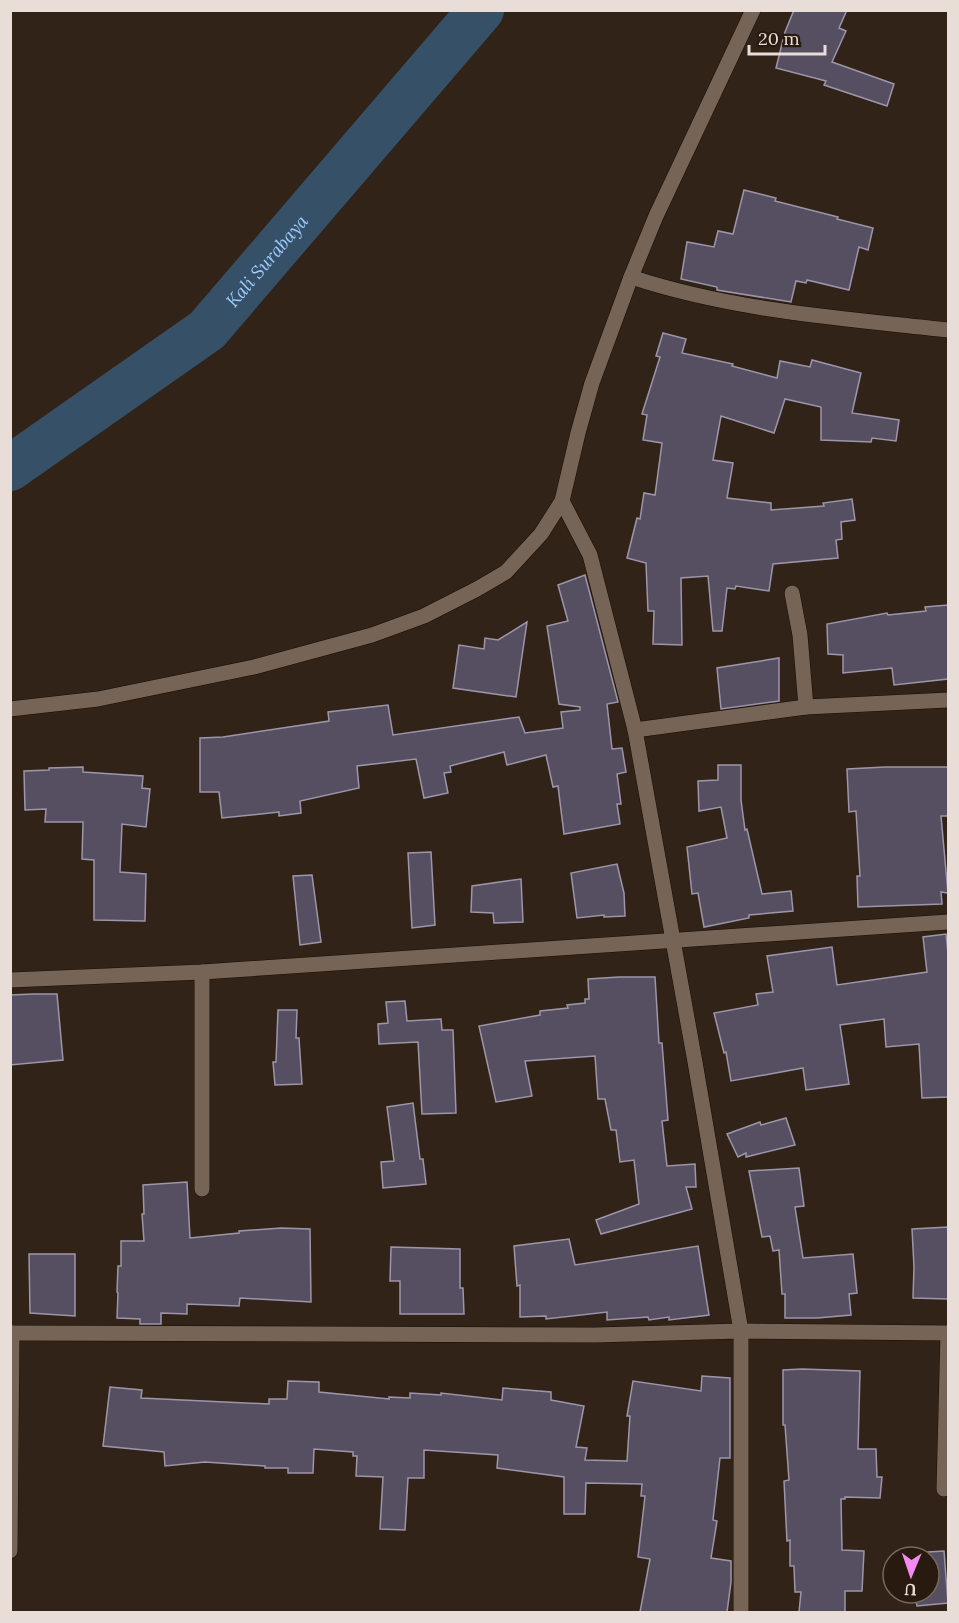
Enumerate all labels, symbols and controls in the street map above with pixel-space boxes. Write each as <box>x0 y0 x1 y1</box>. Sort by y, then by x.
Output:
scale bar <box>749 18 826 56</box>
text: 20 m <box>758 27 800 50</box>
water label: Kali Surabaya <box>221 210 312 311</box>
north arrow <box>881 1545 941 1605</box>
text: U <box>904 1580 917 1600</box>

